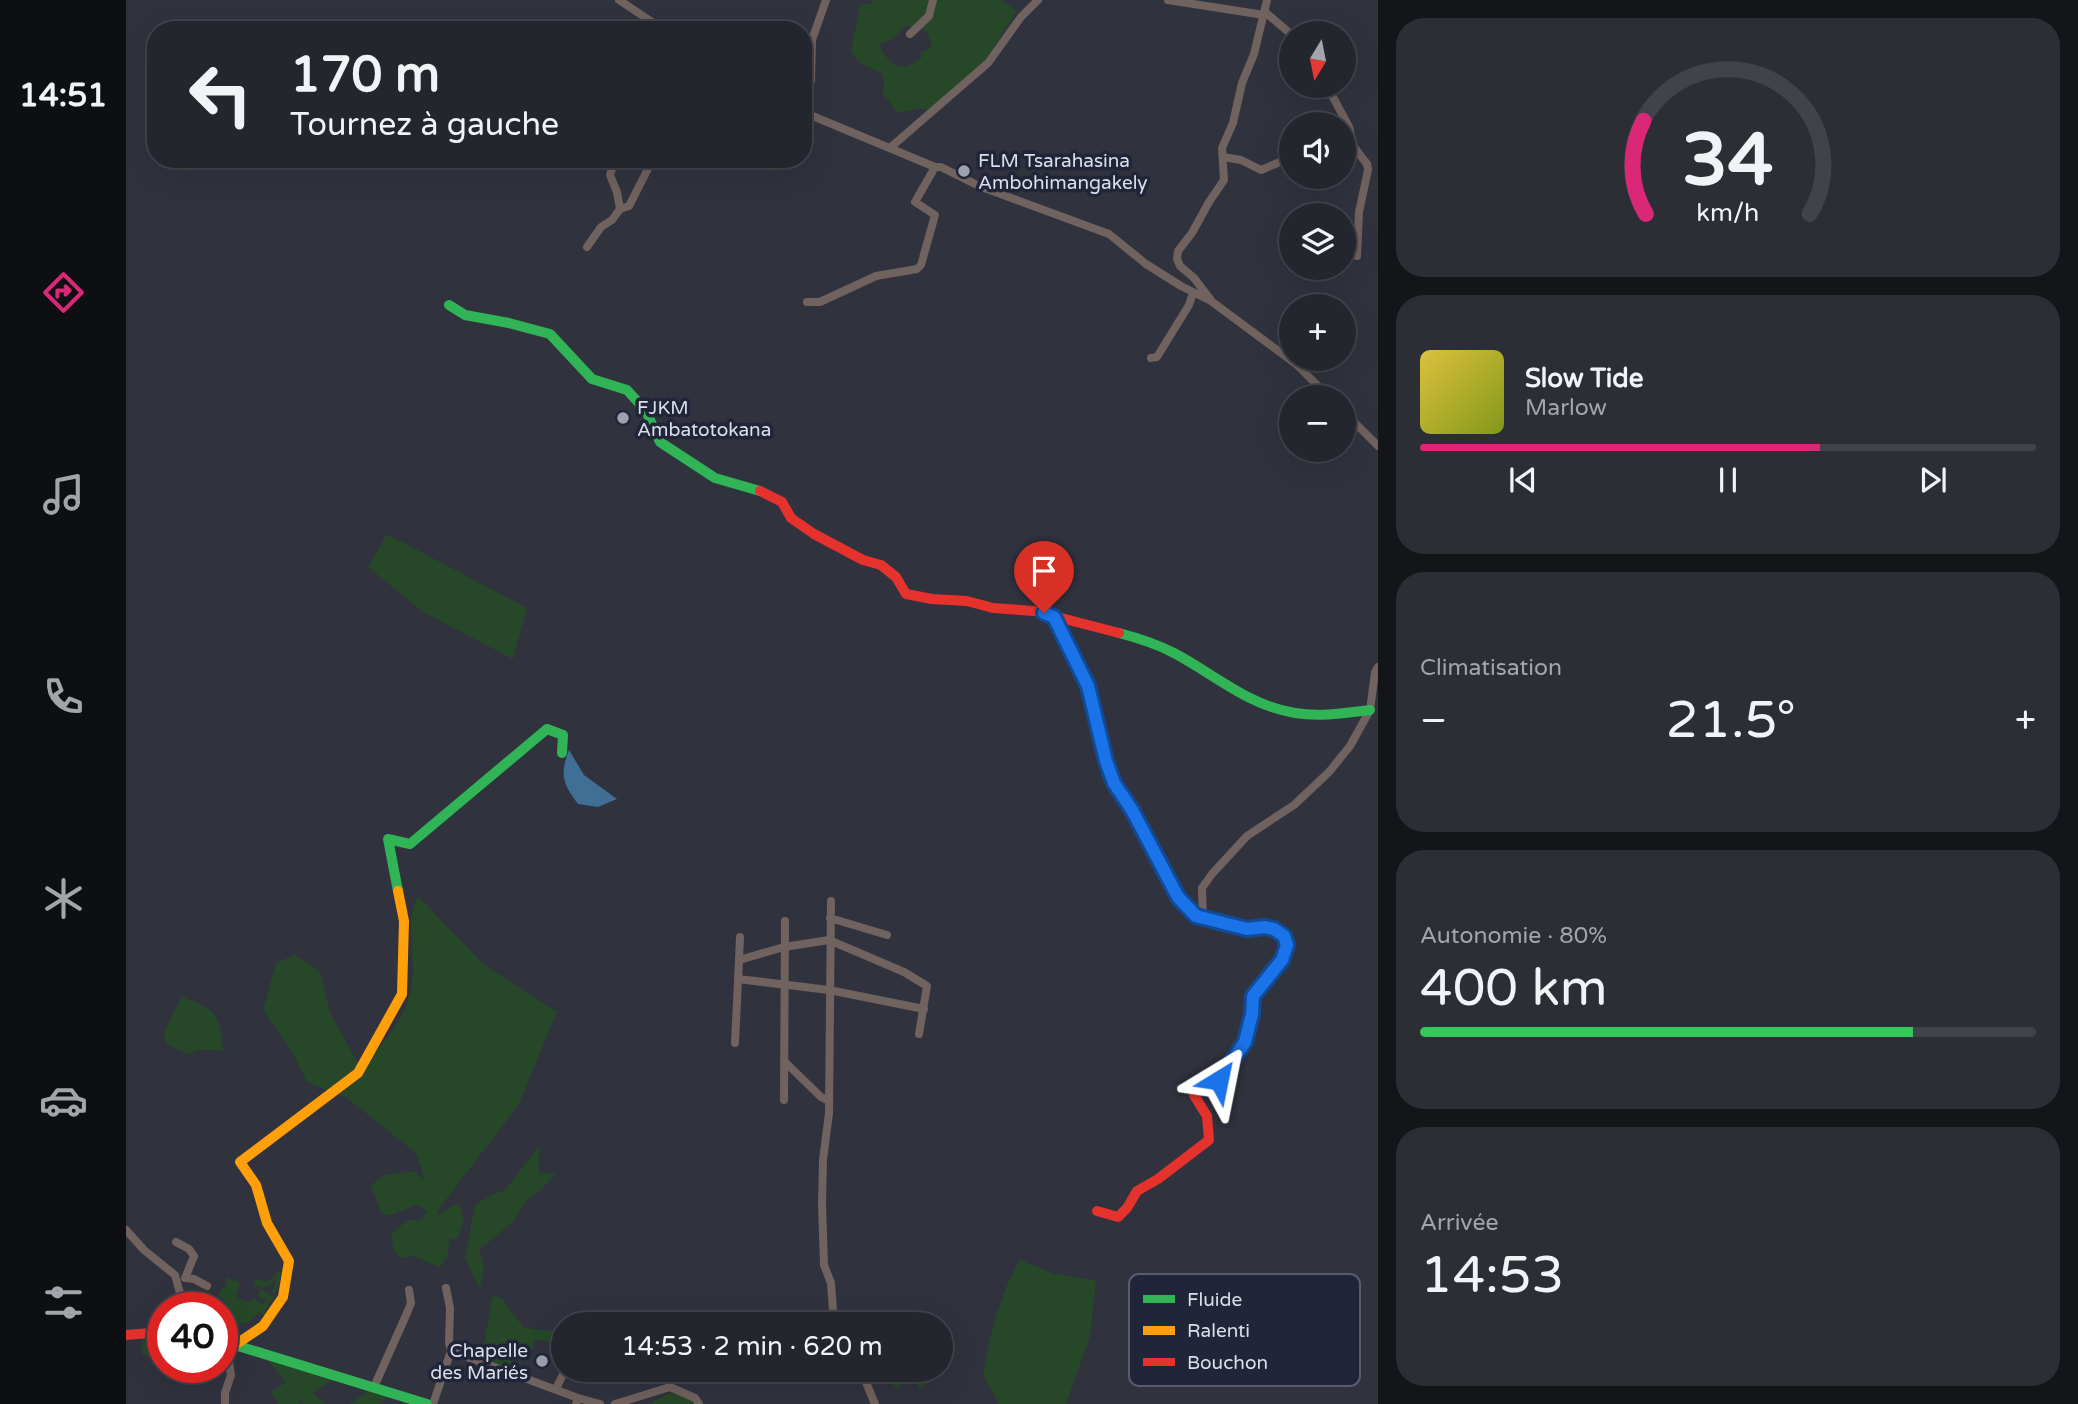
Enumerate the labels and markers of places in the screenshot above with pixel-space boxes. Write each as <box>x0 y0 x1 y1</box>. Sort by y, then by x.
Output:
place label: FLM Tsarahasina Ambohimangakely <box>978 150 1148 194</box>
marker: FLM Tsarahasina Ambohimangakely <box>956 163 972 179</box>
place label: FJKM Ambatotokana <box>637 397 771 441</box>
marker: FJKM Ambatotokana <box>615 410 631 426</box>
pin <box>1014 541 1074 613</box>
place label: Chapelle des Mariés <box>430 1340 528 1384</box>
marker: Chapelle des Mariés <box>534 1353 550 1369</box>

